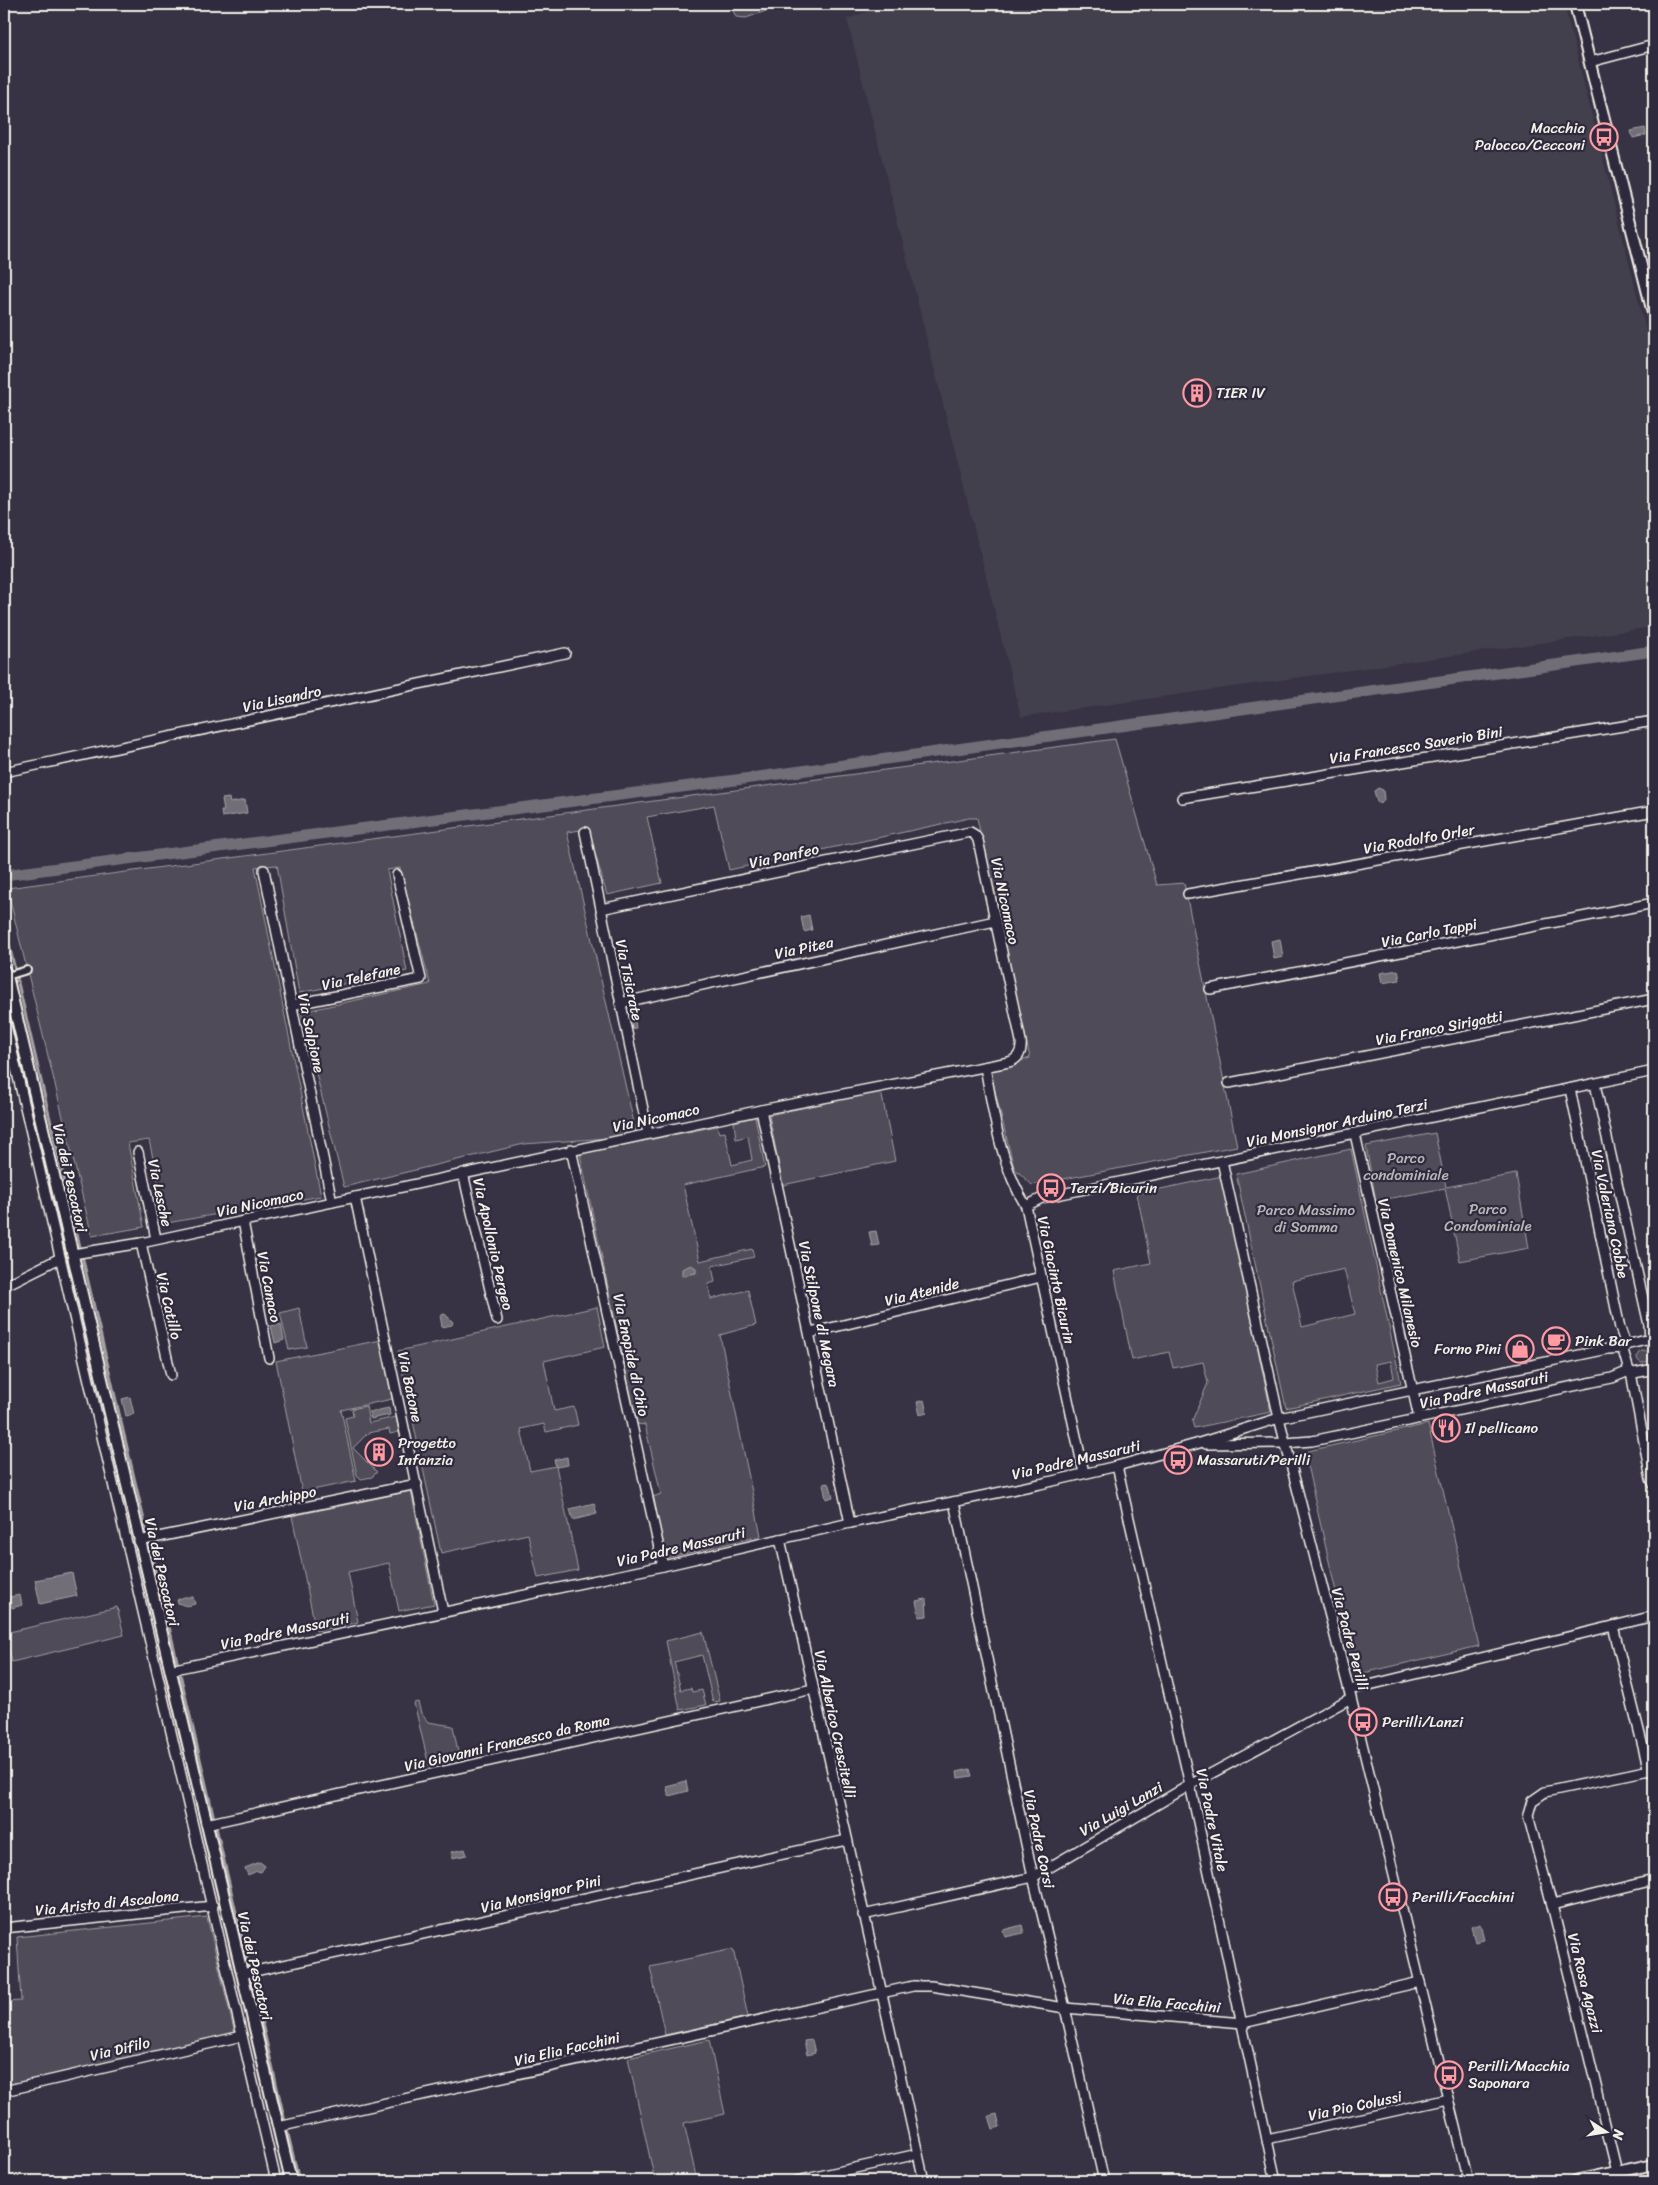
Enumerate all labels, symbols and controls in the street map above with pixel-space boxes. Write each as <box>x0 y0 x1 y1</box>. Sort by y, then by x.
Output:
place label: Macchia Palocco/Cecconi <box>1475 115 1586 158</box>
bus stop icon: Macchia Palocco/Cecconi <box>1589 122 1619 152</box>
building icon: TIER IV <box>1182 378 1212 408</box>
place label: TIER IV <box>1216 380 1266 406</box>
street label: Via Lisandro <box>240 678 324 720</box>
street label: Via Francesco Saverio Bini <box>1328 718 1505 771</box>
street label: Via Rodolfo Orler <box>1361 816 1477 862</box>
street label: Via Panfeo <box>747 836 822 876</box>
street label: Via Nicomaco <box>983 855 1027 947</box>
street label: Via Carlo Tappi <box>1379 911 1480 955</box>
street label: Via Pitea <box>772 929 836 967</box>
street label: Via Tisicrate <box>608 937 650 1023</box>
street label: Via Telefane <box>319 956 403 998</box>
street label: Via Salpione <box>290 991 332 1075</box>
street label: Via Franco Sirigatti <box>1373 1003 1506 1053</box>
street label: Via Monsignor Arduino Terzi <box>1244 1091 1431 1155</box>
street label: Via Nicomaco <box>610 1096 702 1140</box>
street label: Via dei Pescatori <box>45 1121 95 1236</box>
park label: Parco condominiale <box>1363 1145 1449 1188</box>
street label: Via Valeriano Cobbe <box>1584 1147 1636 1281</box>
street label: Via Lesche <box>140 1157 180 1230</box>
bus stop icon: Terzi/Bicurin <box>1036 1173 1066 1203</box>
street label: Via Apollonio Pergeo <box>465 1175 521 1313</box>
place label: Terzi/Bicurin <box>1070 1175 1157 1201</box>
street label: Via Nicomaco <box>214 1181 306 1225</box>
street label: Via Domenico Milanesio <box>1370 1196 1430 1351</box>
park label: Parco Condominiale <box>1444 1196 1532 1239</box>
park label: Parco Massimo di Somma <box>1257 1197 1356 1240</box>
street label: Via Giacinto Bicurin <box>1030 1214 1082 1346</box>
street label: Via Stilpone di Megara <box>791 1239 847 1390</box>
street label: Via Canaco <box>249 1249 289 1325</box>
street label: Via Catillo <box>149 1270 189 1343</box>
street label: Via Atenide <box>882 1270 962 1314</box>
street label: Via Enopide di Chio <box>605 1291 657 1419</box>
cafe icon: Pink Bar <box>1541 1326 1571 1356</box>
place label: Pink Bar <box>1575 1328 1632 1354</box>
shop icon: Forno Pini <box>1505 1334 1535 1364</box>
place label: Forno Pini <box>1434 1336 1502 1362</box>
street label: Via Batone <box>390 1349 430 1425</box>
street label: Via Padre Massaruti <box>1417 1363 1552 1416</box>
restaurant icon: Il pellicano <box>1431 1413 1461 1443</box>
place label: Il pellicano <box>1464 1415 1539 1441</box>
place label: Progetto Infanzia <box>397 1430 457 1473</box>
street label: Via Padre Massaruti <box>1009 1432 1144 1487</box>
building icon: Progetto Infanzia <box>364 1437 394 1467</box>
bus stop icon: Massaruti/Perilli <box>1163 1445 1193 1475</box>
place label: Massaruti/Perilli <box>1197 1447 1311 1473</box>
street label: Via Archippo <box>232 1478 319 1520</box>
street label: Via dei Pescatori <box>137 1515 187 1630</box>
street label: Via Padre Massaruti <box>614 1519 749 1574</box>
street label: Via Padre Perilli <box>1324 1585 1376 1694</box>
street label: Via Padre Massaruti <box>218 1604 353 1657</box>
street label: Via Alberico Crescitelli <box>807 1648 864 1801</box>
street label: Via Giovanni Francesco da Roma <box>402 1707 613 1779</box>
bus stop icon: Perilli/Lanzi <box>1348 1707 1378 1737</box>
place label: Perilli/Lanzi <box>1382 1709 1464 1735</box>
street label: Via Padre Vitale <box>1188 1766 1236 1874</box>
street label: Via Luigi Lanzi <box>1074 1774 1169 1844</box>
street label: Via Padre Corsi <box>1016 1787 1062 1892</box>
street label: Via Monsignor Pini <box>478 1867 605 1920</box>
street label: Via Aristo di Ascalona <box>34 1882 181 1923</box>
bus stop icon: Perilli/Facchini <box>1378 1882 1408 1912</box>
place label: Perilli/Facchini <box>1412 1884 1515 1910</box>
street label: Via dei Pescatori <box>230 1909 280 2024</box>
street label: Via Rosa Agazzi <box>1560 1930 1610 2037</box>
street label: Via Elia Facchini <box>1112 1985 1223 2021</box>
street label: Via Elia Facchini <box>512 2024 623 2074</box>
street label: Via Difilo <box>88 2029 153 2068</box>
place label: Perilli/Macchia Saponara <box>1468 2053 1570 2096</box>
bus stop icon: Perilli/Macchia Saponara <box>1434 2060 1464 2090</box>
street label: Via Pio Colussi <box>1306 2083 1405 2129</box>
north arrow <box>1580 2108 1630 2158</box>
text: N <box>1605 2126 1632 2142</box>

